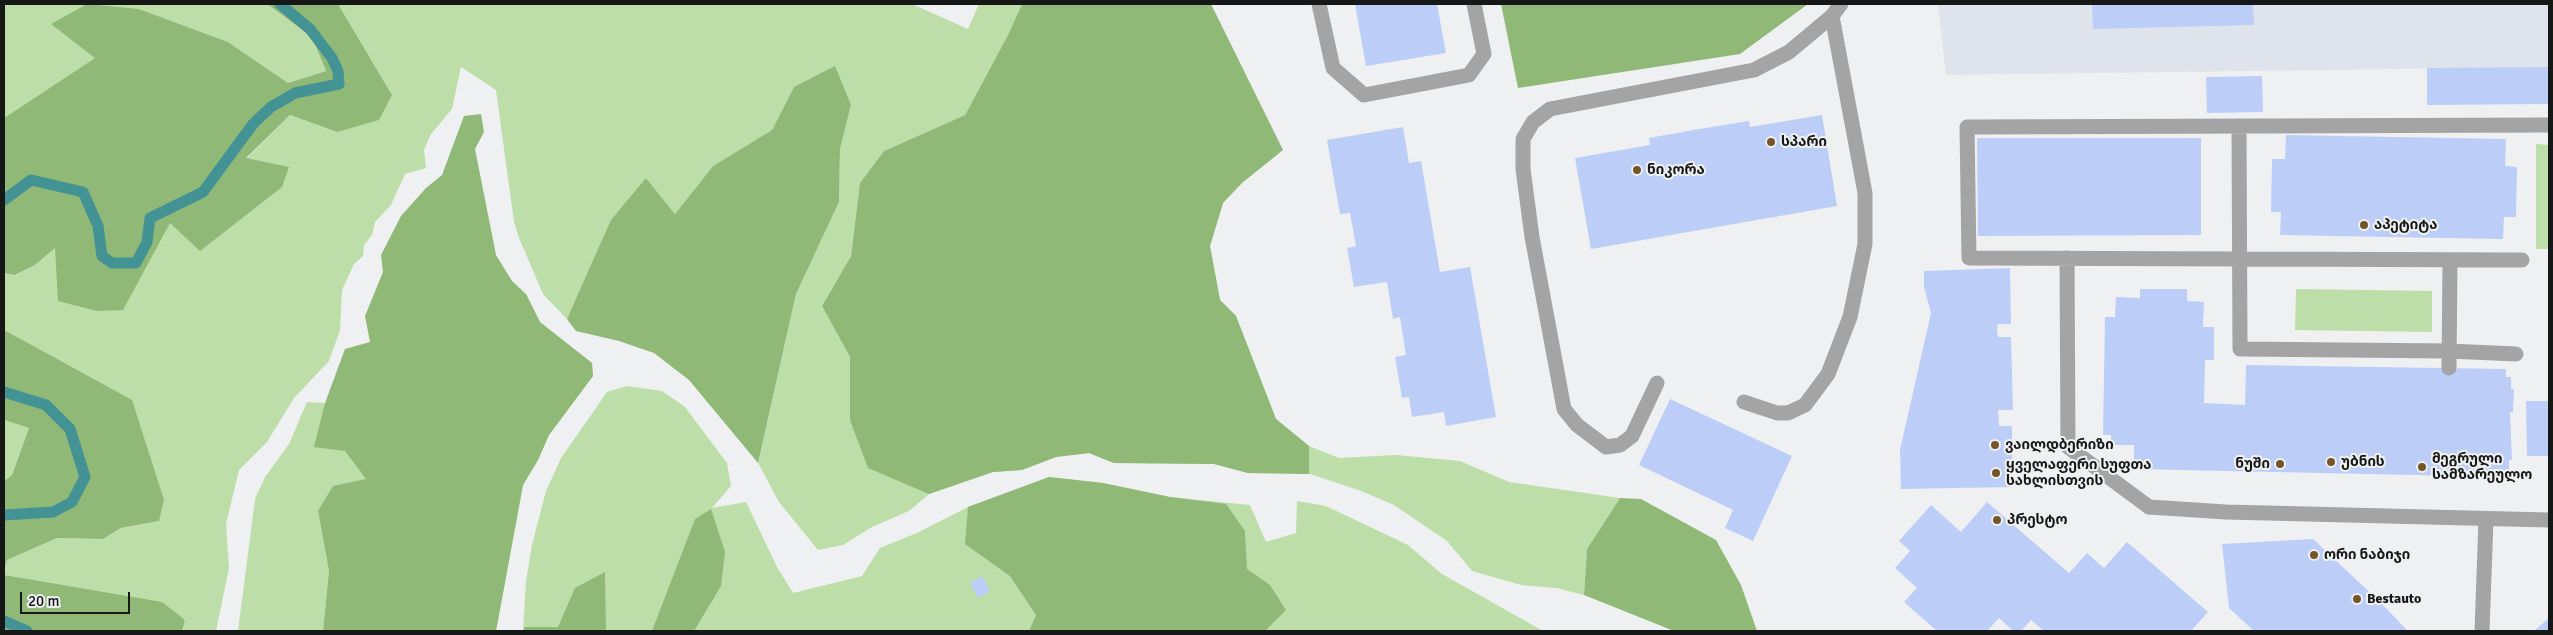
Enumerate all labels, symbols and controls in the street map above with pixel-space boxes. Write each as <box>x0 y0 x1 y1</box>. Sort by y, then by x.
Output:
place label: სპარი <box>1781 134 1827 150</box>
marker: სპარი <box>1765 136 1777 148</box>
place label: ნიკორა <box>1647 162 1705 178</box>
marker: ნიკორა <box>1631 164 1643 176</box>
place label: აპეტიტა <box>2374 217 2437 233</box>
marker: აპეტიტა <box>2358 219 2370 231</box>
place label: ვაილდბერიზი <box>2005 437 2114 453</box>
marker: ვაილდბერიზი <box>1989 439 2001 451</box>
place label: მეგრული სამზარეულო <box>2432 451 2532 484</box>
place label: უბნის <box>2341 454 2385 470</box>
place label: ნუში <box>2235 456 2270 472</box>
marker: უბნის <box>2325 456 2337 468</box>
place label: ყველაფერი სუფთა სახლისთვის <box>2006 457 2152 490</box>
marker: ნუში <box>2274 458 2286 470</box>
marker: მეგრული სამზარეულო <box>2416 461 2428 473</box>
marker: ყველაფერი სუფთა სახლისთვის <box>1990 467 2002 479</box>
place label: პრესტო <box>2007 512 2067 528</box>
marker: პრესტო <box>1991 514 2003 526</box>
place label: ორი ნაბიჯი <box>2324 547 2410 563</box>
marker: ორი ნაბიჯი <box>2308 549 2320 561</box>
scale bar <box>22 582 132 614</box>
place label: Bestauto <box>2367 591 2421 607</box>
text: 20 m <box>28 592 59 610</box>
marker: Bestauto <box>2351 593 2363 605</box>

